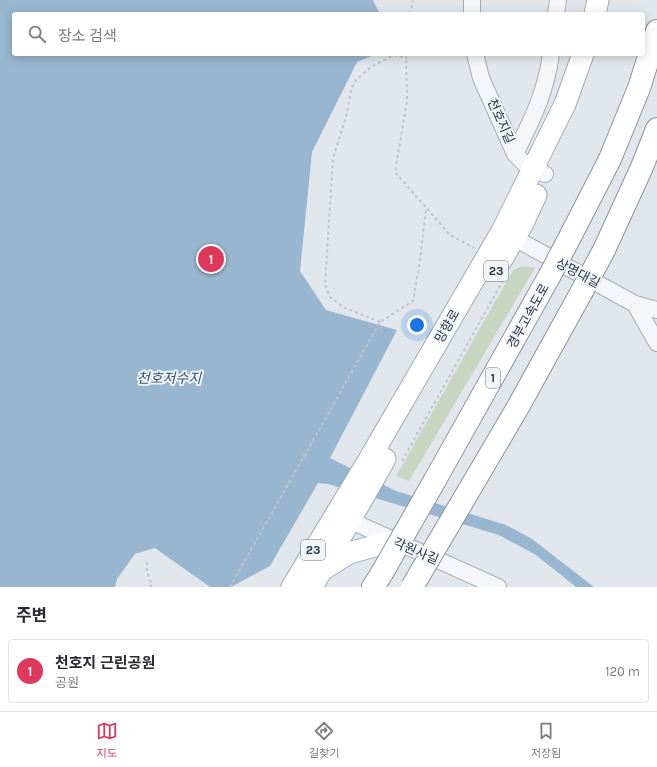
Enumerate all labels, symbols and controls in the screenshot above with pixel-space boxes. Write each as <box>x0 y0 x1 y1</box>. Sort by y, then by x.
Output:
search box <box>12 12 645 56</box>
icon: search <box>26 23 48 45</box>
text: 장소 검색 <box>58 27 117 45</box>
street label: 천호지길 <box>484 96 518 146</box>
pin: 1 <box>198 244 224 274</box>
street label: 상명대길 <box>553 255 603 291</box>
road number: 23 <box>484 261 508 281</box>
street label: 경부고속도로 <box>504 281 552 351</box>
street label: 망향로 <box>432 307 462 345</box>
your location <box>407 315 427 335</box>
road number: 1 <box>486 368 500 388</box>
water label: 천호저수지 <box>137 370 202 387</box>
street label: 각원사길 <box>391 535 441 567</box>
road number: 23 <box>301 540 325 560</box>
text: 주변 <box>16 605 47 625</box>
text: 천호지 근린공원 <box>55 654 155 672</box>
text: 1 <box>28 664 32 679</box>
text: 120 m <box>605 664 640 679</box>
text: 공원 <box>55 675 79 690</box>
tab: 지도 <box>96 720 118 760</box>
tab: 길찾기 <box>309 720 339 760</box>
tab: 저장됨 <box>531 720 561 760</box>

